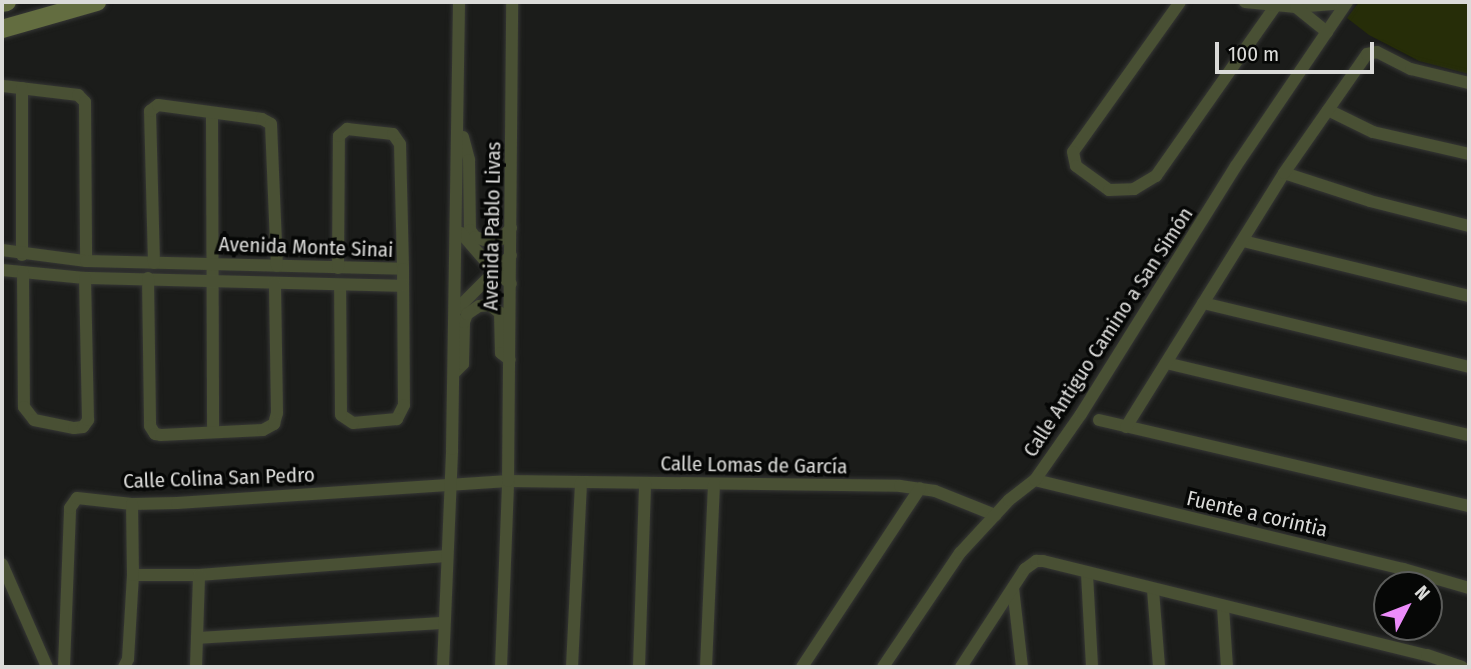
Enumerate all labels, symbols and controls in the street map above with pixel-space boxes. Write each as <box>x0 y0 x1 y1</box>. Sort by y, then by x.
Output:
scale bar <box>1219 28 1378 72</box>
text: 100 m <box>1228 41 1279 67</box>
street label: Avenida Pablo Livas <box>478 141 506 311</box>
street label: Calle Antiguo Camino a San Simón <box>1018 202 1198 462</box>
street label: Avenida Monte Sinai <box>218 231 394 263</box>
street label: Calle Lomas de García <box>660 451 848 479</box>
street label: Calle Colina San Pedro <box>123 462 315 494</box>
street label: Fuente a corintia <box>1184 486 1330 542</box>
north arrow <box>1373 571 1443 641</box>
text: N <box>1410 581 1435 605</box>

